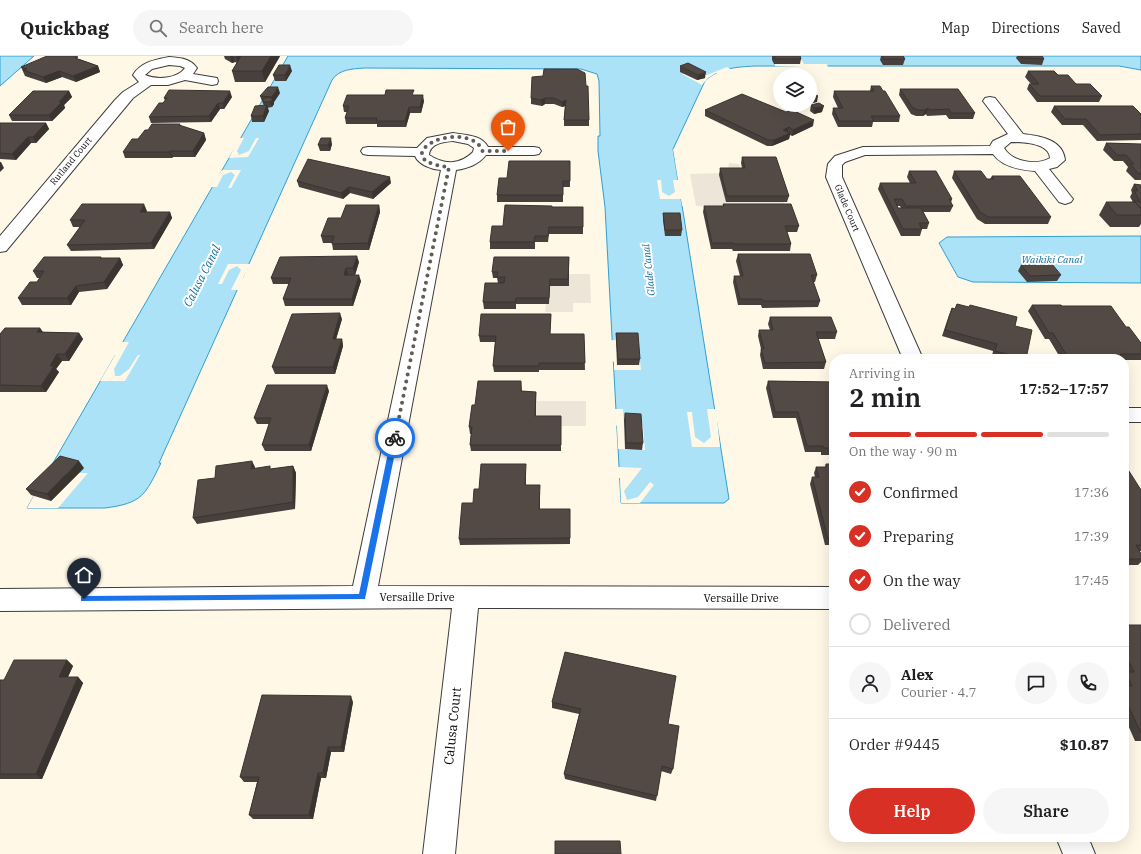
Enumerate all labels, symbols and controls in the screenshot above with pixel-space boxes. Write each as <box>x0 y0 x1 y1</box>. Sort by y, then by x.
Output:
search box <box>133 10 413 46</box>
text: Quickbag <box>20 16 109 40</box>
icon: search <box>147 17 169 39</box>
text: Search here <box>179 18 263 37</box>
text: Map <box>941 19 970 37</box>
text: Directions <box>992 19 1060 37</box>
text: Saved <box>1082 19 1121 37</box>
map controls <box>773 68 817 112</box>
button: layers <box>773 68 817 112</box>
pin <box>491 110 525 151</box>
icon: bag <box>497 116 519 138</box>
street label: Rutland Court <box>47 134 94 187</box>
street label: Glade Court <box>833 183 862 233</box>
water label: Calusa Canal <box>180 242 224 309</box>
water label: Glade Canal <box>639 243 658 297</box>
water label: Waikiki Canal <box>1022 253 1083 266</box>
text: Arriving in <box>849 365 915 382</box>
text: 17:52–17:57 <box>1019 379 1109 398</box>
text: 2 min <box>849 380 921 414</box>
courier <box>375 418 415 458</box>
icon: bike <box>384 427 406 449</box>
text: On the way · 90 m <box>849 443 957 460</box>
icon: check <box>849 481 871 503</box>
text: Confirmed <box>883 483 958 502</box>
text: 17:36 <box>1074 484 1109 501</box>
icon: check <box>849 525 871 547</box>
text: Preparing <box>883 527 954 546</box>
text: 17:39 <box>1074 528 1109 545</box>
pin <box>67 558 101 599</box>
icon: home <box>73 564 95 586</box>
icon: check <box>849 569 871 591</box>
text: On the way <box>883 571 961 590</box>
text: 17:45 <box>1074 572 1109 589</box>
street label: Versaille Drive <box>379 590 455 604</box>
street label: Versaille Drive <box>703 591 779 605</box>
text: Delivered <box>883 615 951 634</box>
button: person <box>849 662 891 704</box>
button: chat <box>1015 662 1057 704</box>
button: phone <box>1067 662 1109 704</box>
text: Alex <box>901 665 933 684</box>
text: Courier · 4.7 <box>901 684 977 701</box>
street label: Calusa Court <box>440 686 465 766</box>
text: Order #9445 <box>849 735 940 754</box>
text: $10.87 <box>1060 735 1109 754</box>
button: Help <box>849 788 975 834</box>
button: Share <box>983 788 1109 834</box>

